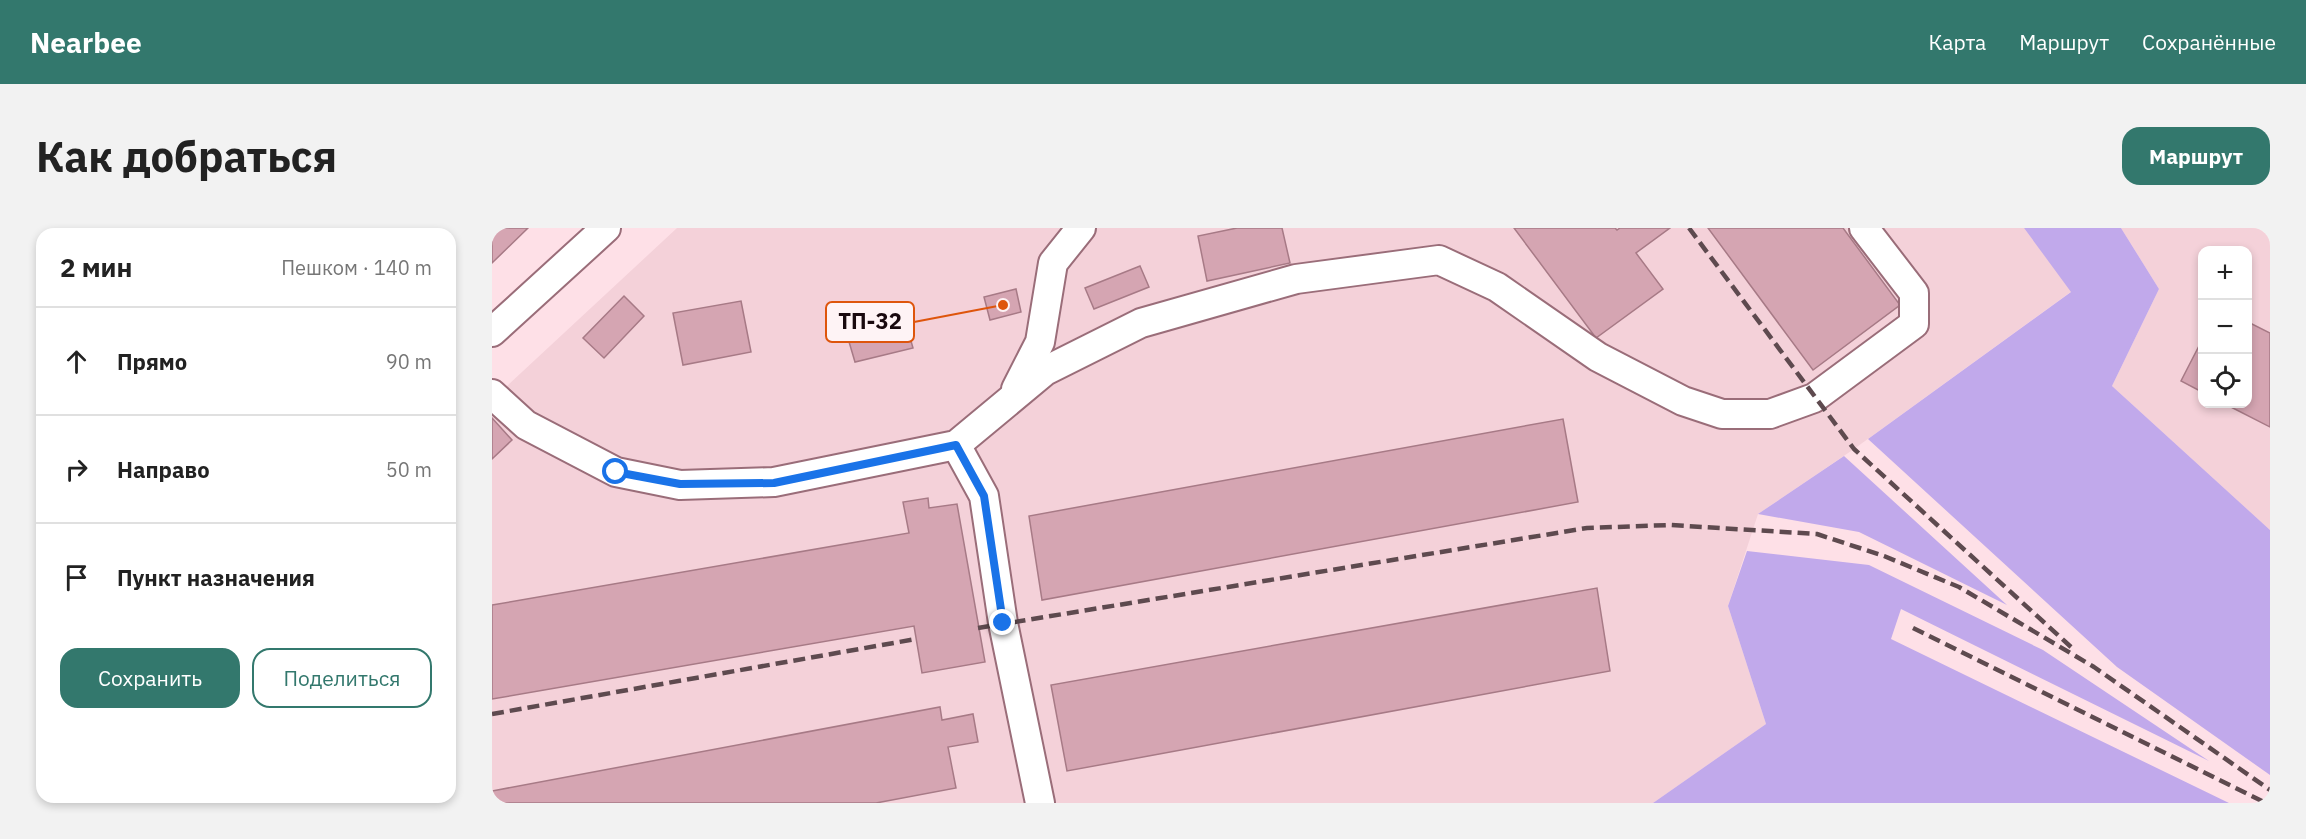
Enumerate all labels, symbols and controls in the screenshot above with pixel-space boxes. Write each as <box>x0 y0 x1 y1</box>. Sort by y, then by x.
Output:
text: Nearbee <box>30 24 142 61</box>
text: Карта <box>1928 28 1986 56</box>
text: Маршрут <box>2019 28 2109 56</box>
text: Сохранённые <box>2142 28 2276 56</box>
button: Маршрут <box>2122 127 2270 185</box>
text: Как добраться <box>36 129 337 184</box>
map controls <box>2198 246 2252 408</box>
button: + <box>2198 246 2252 300</box>
text: 2 мин <box>60 250 132 284</box>
text: Пешком · 140 m <box>281 254 432 281</box>
button: − <box>2198 300 2252 354</box>
callout: ТП-32 <box>826 302 914 342</box>
text: ТП-32 <box>838 306 902 335</box>
icon: ahead <box>60 345 93 378</box>
text: Прямо <box>117 347 187 376</box>
text: 90 m <box>386 348 432 375</box>
button: locate <box>2198 354 2252 408</box>
icon: right <box>60 453 93 486</box>
text: Направо <box>117 455 210 484</box>
text: 50 m <box>386 456 432 483</box>
route start <box>602 458 628 484</box>
icon: arrive <box>60 561 93 594</box>
text: Пункт назначения <box>117 563 315 592</box>
route end <box>989 609 1015 635</box>
button: Сохранить <box>60 648 240 708</box>
button: Поделиться <box>252 648 432 708</box>

